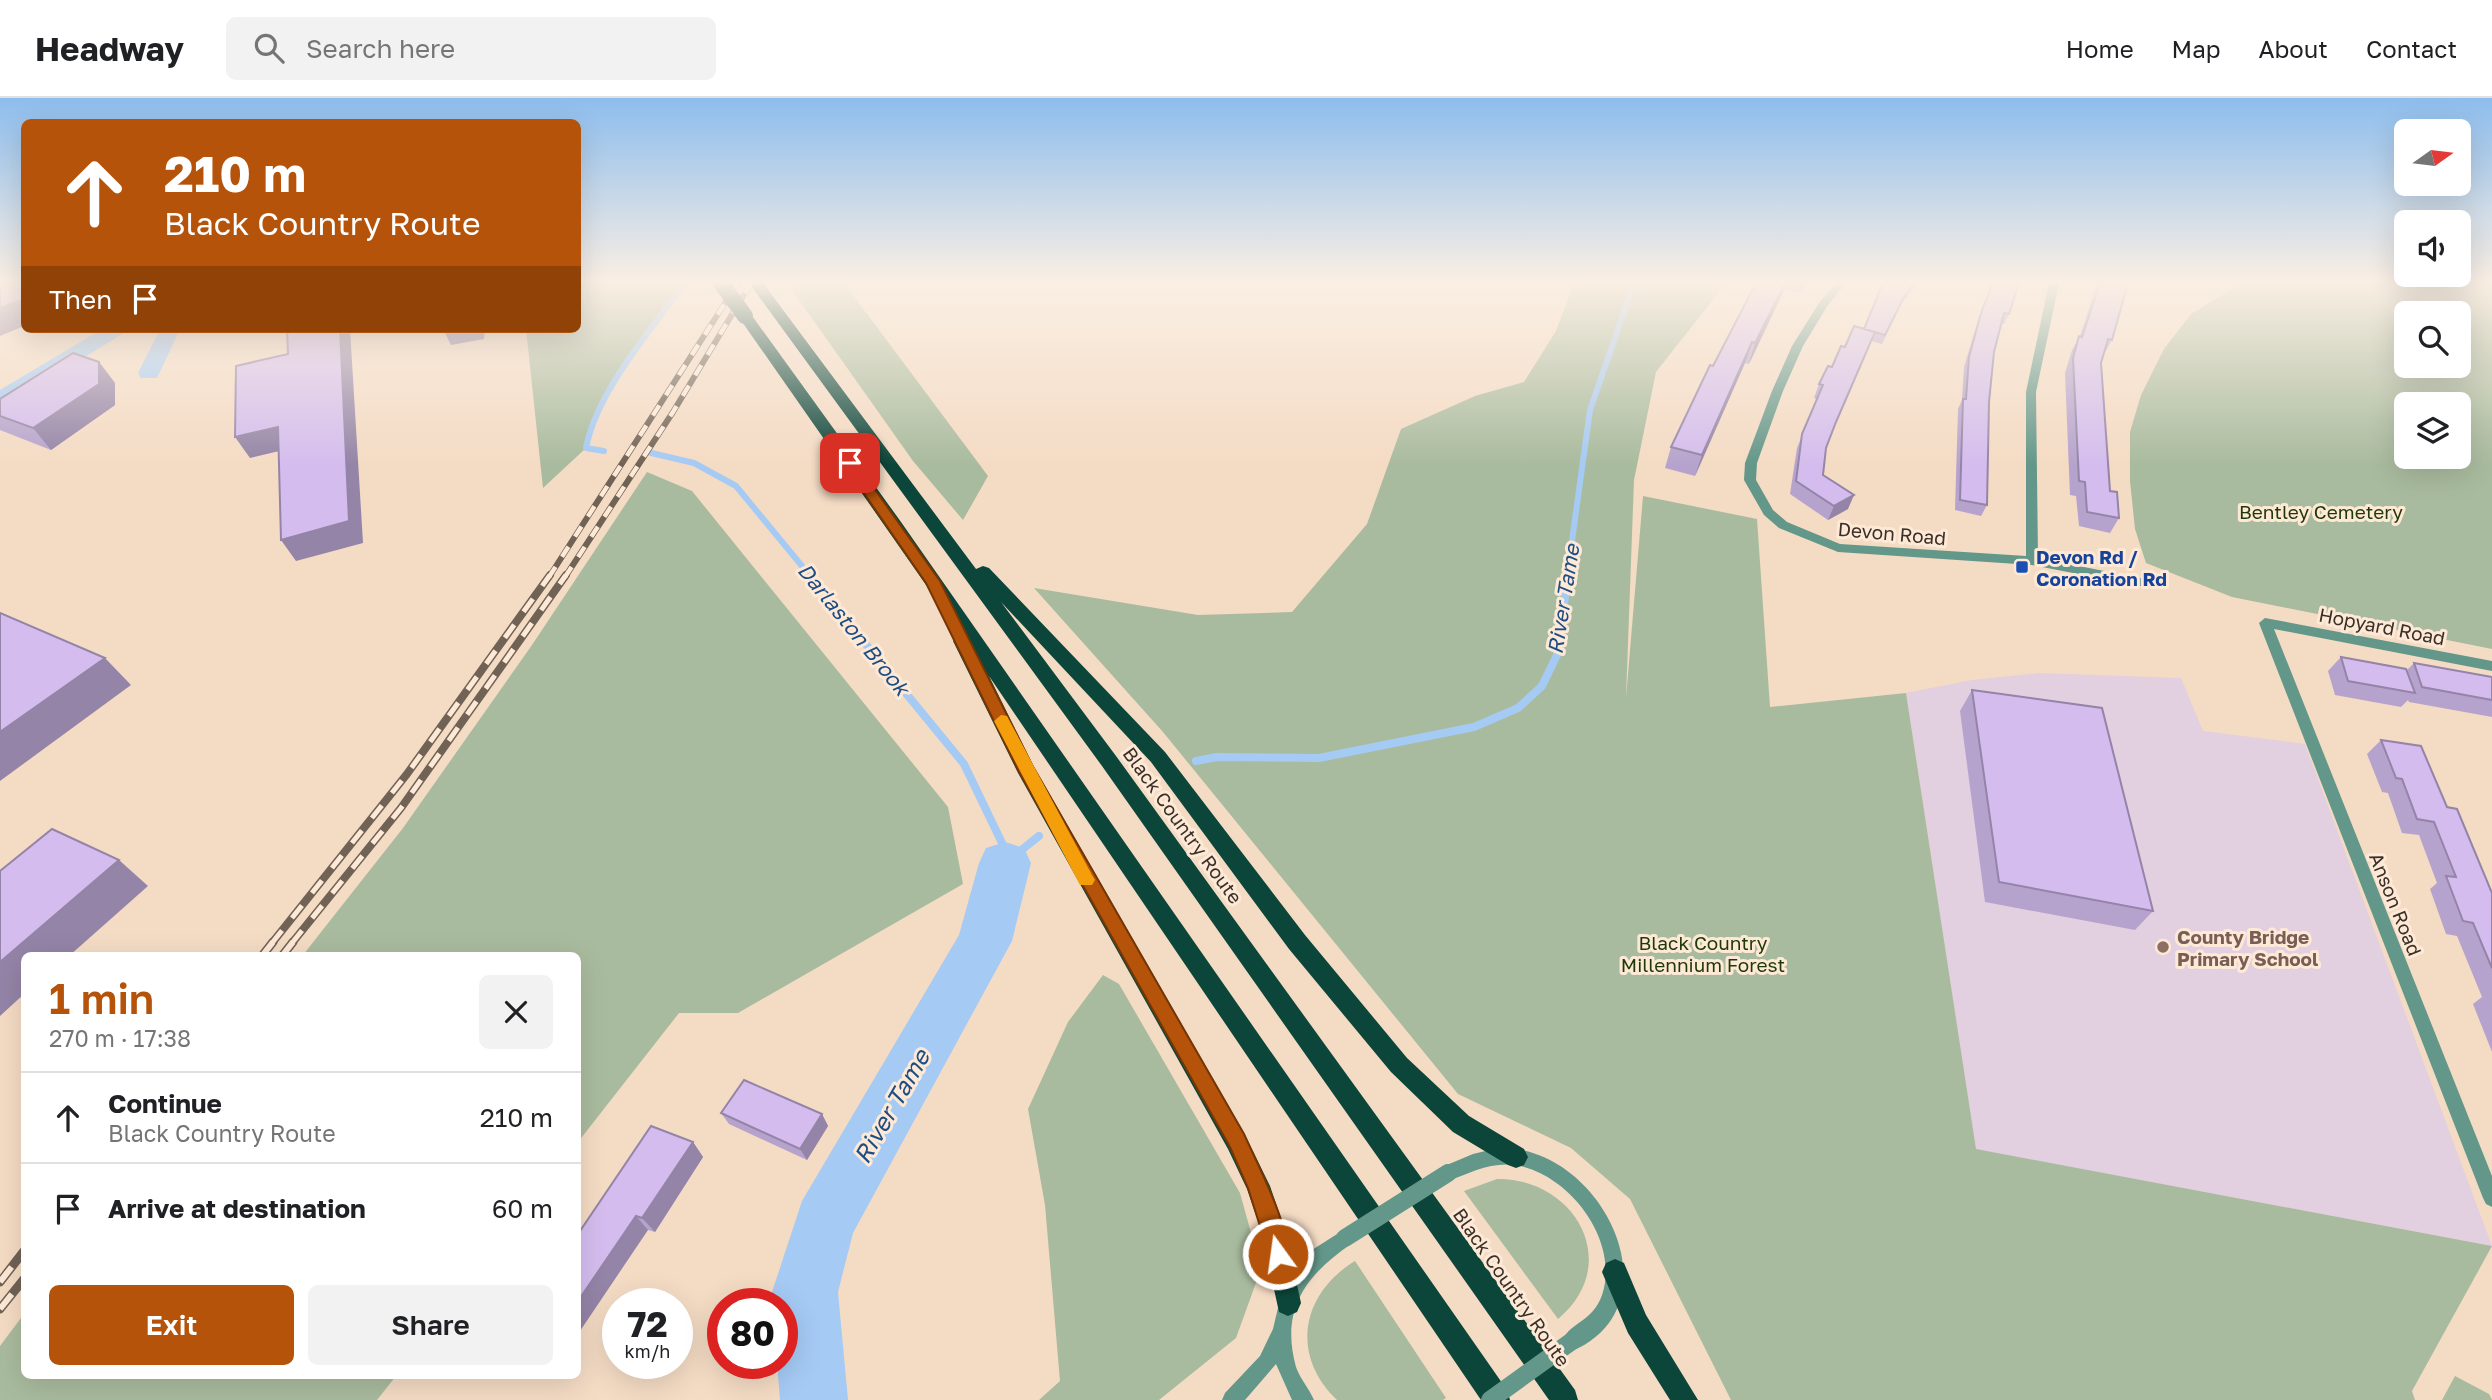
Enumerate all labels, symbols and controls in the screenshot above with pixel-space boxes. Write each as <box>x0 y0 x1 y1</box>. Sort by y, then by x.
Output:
search box <box>226 17 716 80</box>
text: Headway <box>35 29 184 68</box>
icon: search <box>250 29 288 67</box>
text: Search here <box>306 33 455 64</box>
text: Home <box>2066 34 2134 63</box>
text: Map <box>2172 34 2221 63</box>
text: About <box>2259 34 2328 63</box>
text: Contact <box>2366 34 2457 63</box>
north arrow <box>2394 119 2471 196</box>
map controls <box>2394 119 2471 469</box>
text: 210 m <box>164 144 306 203</box>
icon: ahead <box>49 147 140 238</box>
text: Black Country Route <box>164 204 480 242</box>
button: sound <box>2394 210 2471 287</box>
icon: arrive <box>126 280 164 318</box>
text: Then <box>49 284 112 315</box>
button: search <box>2394 301 2471 378</box>
button: layers <box>2394 392 2471 469</box>
pin <box>820 433 880 493</box>
icon: arrive <box>831 444 869 482</box>
park label: Bentley Cemetery <box>2239 500 2403 523</box>
street label: Devon Road <box>1837 517 1947 549</box>
water label: River Tame <box>1542 541 1585 656</box>
place label: Devon Rd / Coronation Rd <box>2036 545 2167 590</box>
water label: Darlaston Brook <box>793 558 917 702</box>
marker: Devon Rd / Coronation Rd <box>2014 559 2030 575</box>
street label: Hopyard Road <box>2317 602 2447 650</box>
street label: Black Country Route <box>1118 742 1248 908</box>
street label: Anson Road <box>2365 849 2427 959</box>
place label: County Bridge Primary School <box>2177 925 2318 970</box>
park label: Black Country Millennium Forest <box>1621 931 1785 976</box>
marker: County Bridge Primary School <box>2155 939 2171 955</box>
text: 1 min <box>49 973 154 1023</box>
button: close <box>479 975 553 1049</box>
text: 270 m · 17:38 <box>49 1024 191 1052</box>
water label: River Tame <box>847 1042 936 1168</box>
text: Continue <box>108 1088 222 1119</box>
icon: ahead <box>49 1099 87 1137</box>
text: 210 m <box>480 1102 553 1133</box>
text: Black Country Route <box>108 1119 335 1147</box>
icon: arrive <box>49 1190 87 1228</box>
text: Arrive at destination <box>108 1193 366 1224</box>
text: 60 m <box>492 1193 553 1224</box>
street label: Black Country Route <box>1449 1203 1575 1371</box>
position arrow <box>1241 1217 1315 1291</box>
button: Exit <box>49 1285 294 1365</box>
button: Share <box>308 1285 553 1365</box>
speed limit sign: 80 <box>707 1288 798 1379</box>
text: 72 <box>627 1303 668 1345</box>
text: km/h <box>625 1340 670 1362</box>

